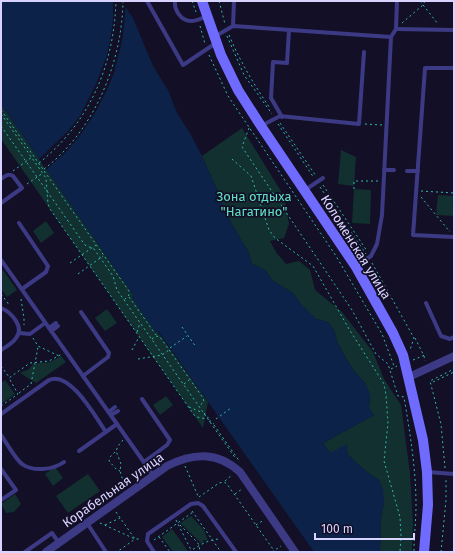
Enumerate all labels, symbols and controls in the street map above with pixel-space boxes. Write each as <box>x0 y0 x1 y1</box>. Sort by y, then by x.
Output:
park label: Зона отдыха "Нагатино" <box>216 189 292 219</box>
street label: Коломенская улица <box>318 192 394 302</box>
street label: Корабельная улица <box>60 449 166 531</box>
scale bar <box>315 515 414 541</box>
text: 100 m <box>321 522 353 536</box>

